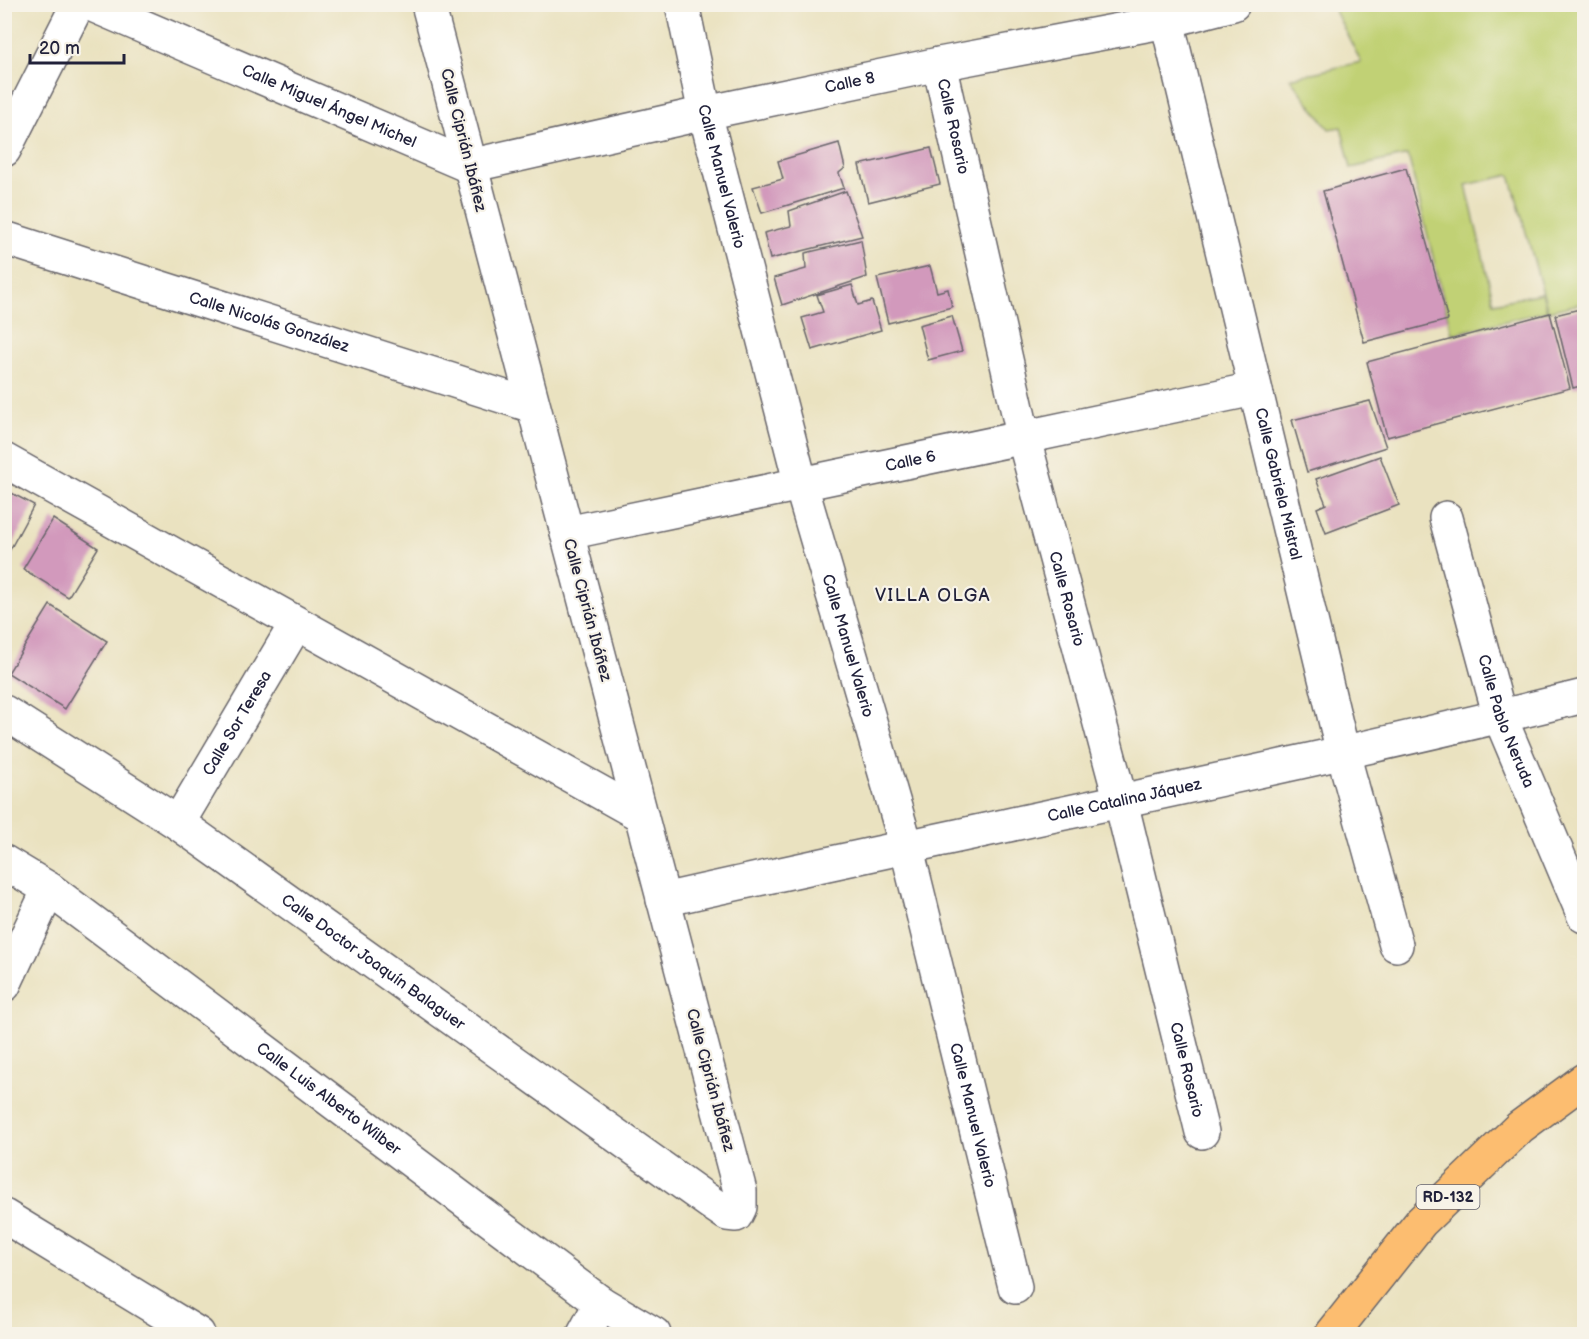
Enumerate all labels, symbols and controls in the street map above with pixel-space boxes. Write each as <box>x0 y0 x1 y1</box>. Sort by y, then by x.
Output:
scale bar <box>30 27 124 65</box>
text: 20 m <box>39 38 80 59</box>
street label: Calle Miguel Ángel Michel <box>239 60 419 152</box>
street label: Calle Ciprián Ibáñez <box>436 66 490 214</box>
street label: Calle 8 <box>823 68 877 97</box>
street label: Calle Rosario <box>933 77 973 176</box>
street label: Calle Manuel Valerio <box>694 103 749 251</box>
street label: Calle Nicolás González <box>187 288 352 357</box>
street label: Calle Gabriela Mistral <box>1251 406 1306 562</box>
street label: Calle 6 <box>884 446 938 476</box>
street label: Calle Ciprián Ibáñez <box>559 537 615 684</box>
street label: Calle Rosario <box>1045 549 1088 648</box>
street label: Calle Manuel Valerio <box>818 572 878 720</box>
district label: VILLA OLGA <box>875 585 991 606</box>
street label: Calle Pablo Neruda <box>1474 652 1538 791</box>
street label: Calle Sor Teresa <box>199 667 276 779</box>
street label: Calle Catalina Jáquez <box>1046 774 1203 826</box>
street label: Calle Doctor Joaquín Balaguer <box>278 890 469 1034</box>
street label: Calle Ciprián Ibáñez <box>682 1007 738 1154</box>
street label: Calle Rosario <box>1166 1020 1208 1119</box>
street label: Calle Luis Alberto Wilber <box>253 1038 405 1159</box>
street label: Calle Manuel Valerio <box>946 1041 1000 1190</box>
road number: RD-132 <box>1416 1185 1480 1209</box>

